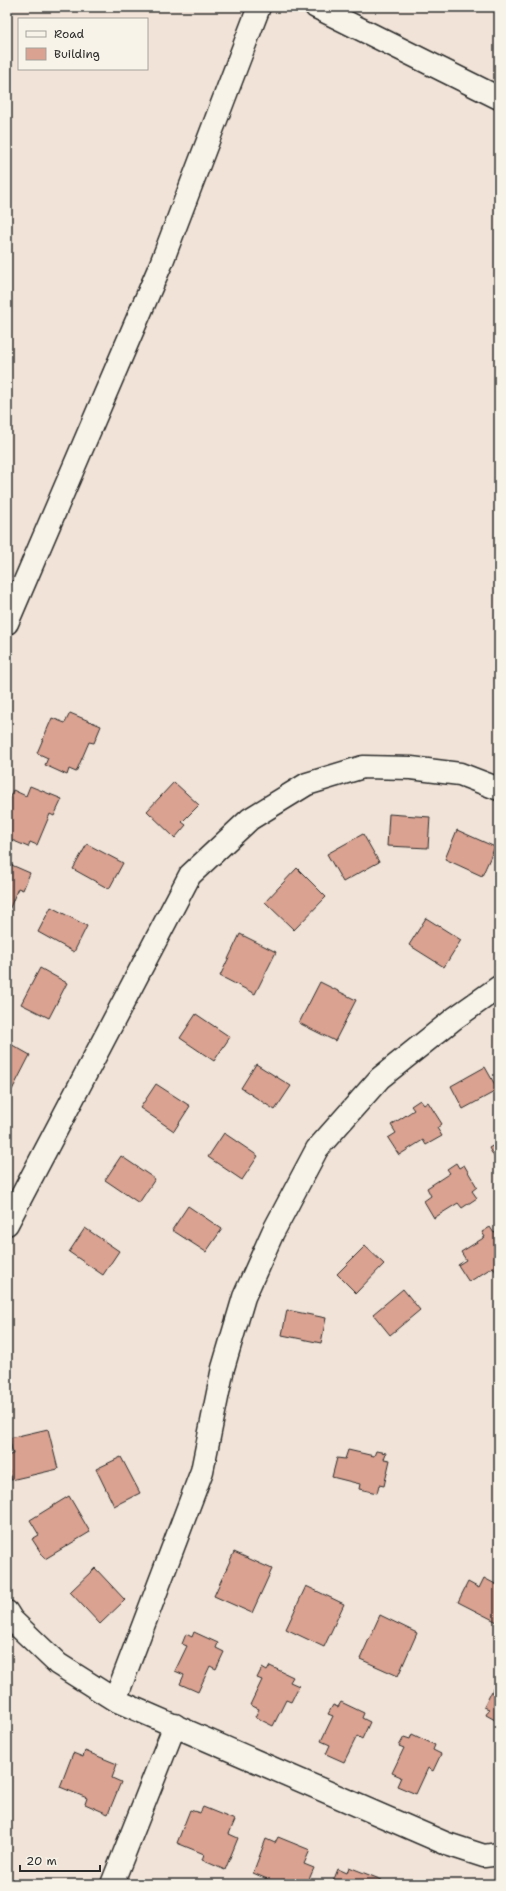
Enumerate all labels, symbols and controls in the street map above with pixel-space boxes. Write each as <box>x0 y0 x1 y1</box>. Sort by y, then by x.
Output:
legend <box>18 18 148 70</box>
text: Road <box>54 26 85 42</box>
text: Building <box>54 46 100 62</box>
scale bar <box>20 1847 100 1873</box>
text: 20 m <box>26 1853 57 1869</box>

